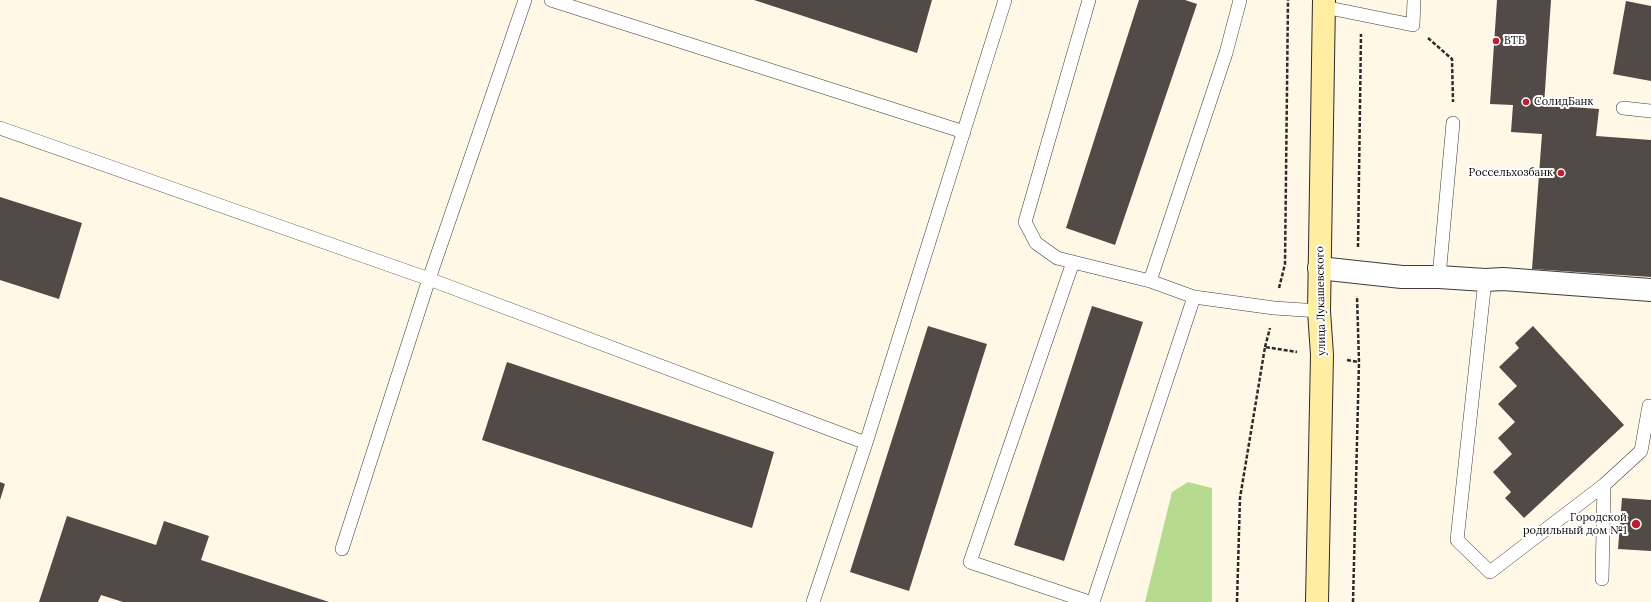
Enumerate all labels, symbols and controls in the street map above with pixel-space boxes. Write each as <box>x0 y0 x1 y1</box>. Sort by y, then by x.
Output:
place label: ВТБ <box>1504 34 1525 48</box>
marker: ВТБ <box>1491 36 1501 46</box>
place label: СолидБанк <box>1534 95 1593 109</box>
marker: СолидБанк <box>1521 97 1531 107</box>
place label: Россельхозбанк <box>1469 166 1553 180</box>
marker: Россельхозбанк <box>1556 168 1566 178</box>
street label: улица Лукашевского <box>1313 246 1329 356</box>
place label: Городской родильный дом №1 <box>1523 511 1627 537</box>
marker: Городской родильный дом №1 <box>1630 518 1642 530</box>

